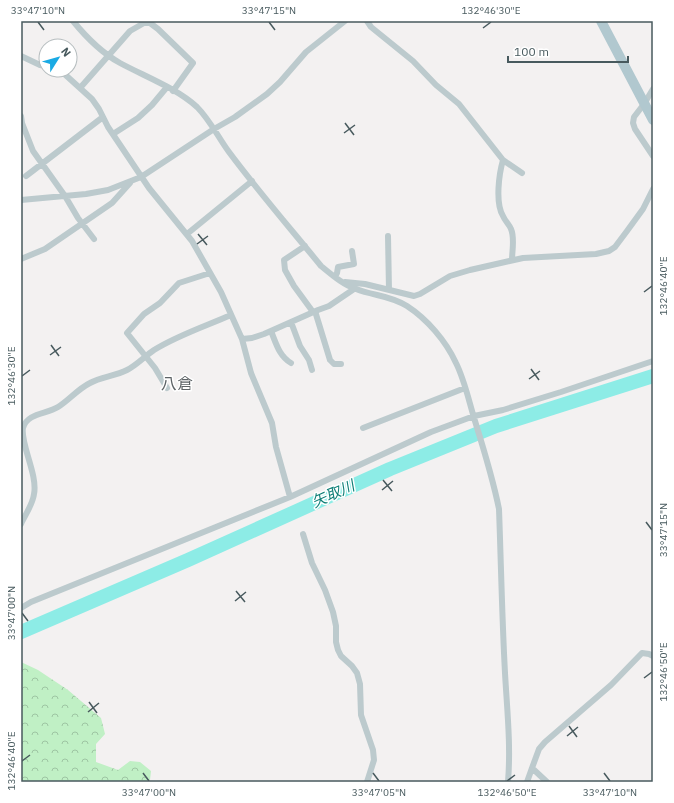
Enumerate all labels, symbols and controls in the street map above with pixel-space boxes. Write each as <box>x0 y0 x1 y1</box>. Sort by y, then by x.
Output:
text: 33°47'10"N <box>11 4 65 17</box>
text: 33°47'15"N <box>242 4 296 17</box>
text: 132°46'30"E <box>461 4 521 17</box>
north arrow <box>38 38 78 78</box>
scale bar <box>508 38 628 64</box>
text: 100 m <box>514 44 549 59</box>
text: N <box>58 45 74 59</box>
text: 132°46'40"E <box>657 256 670 316</box>
text: 132°46'30"E <box>5 346 18 406</box>
district label: 八倉 <box>161 373 193 393</box>
water label: 矢取川 <box>308 475 359 511</box>
text: 33°47'15"N <box>657 503 670 557</box>
text: 33°47'00"N <box>5 586 18 640</box>
text: 132°46'50"E <box>657 642 670 702</box>
text: 132°46'40"E <box>5 731 18 791</box>
text: 33°47'00"N <box>122 786 176 799</box>
text: 33°47'05"N <box>352 786 406 799</box>
text: 132°46'50"E <box>477 786 537 799</box>
text: 33°47'10"N <box>583 786 637 799</box>

